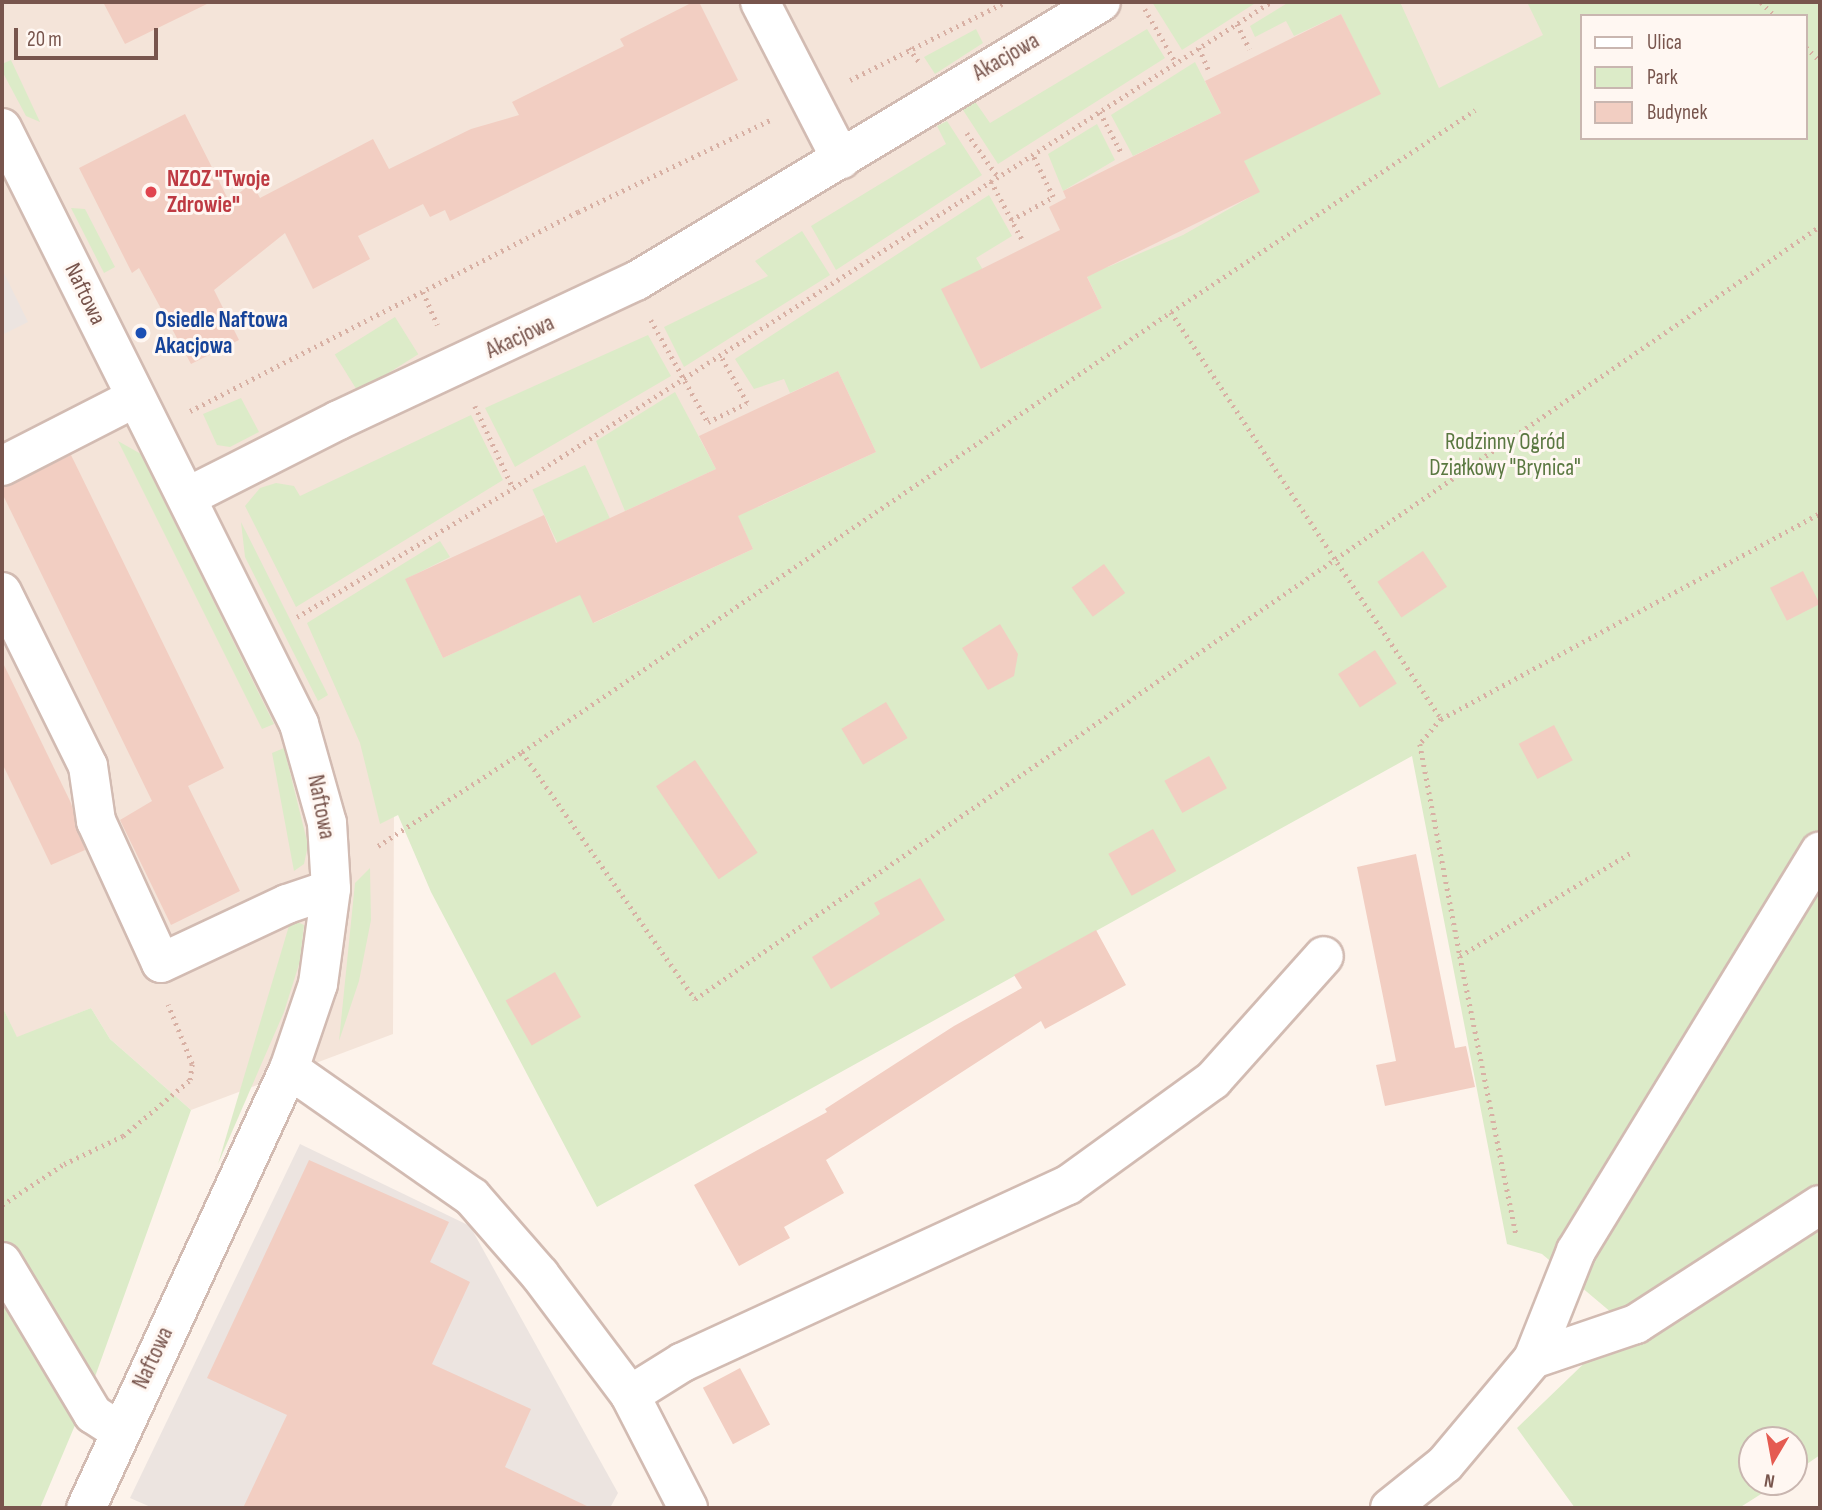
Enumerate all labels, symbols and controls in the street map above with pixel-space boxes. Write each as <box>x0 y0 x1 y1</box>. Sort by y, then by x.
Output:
scale bar <box>18 14 161 58</box>
legend <box>1580 14 1808 140</box>
text: 20 m <box>27 27 62 52</box>
street label: Akacjowa <box>968 27 1044 87</box>
text: Ulica <box>1647 30 1682 55</box>
text: Park <box>1647 65 1678 90</box>
text: Budynek <box>1647 100 1707 125</box>
place label: NZOZ "Twoje Zdrowie" <box>167 165 270 219</box>
marker: NZOZ "Twoje Zdrowie" <box>141 182 161 202</box>
street label: Naftowa <box>58 259 112 329</box>
place label: Osiedle Naftowa Akacjowa <box>155 306 288 360</box>
street label: Akacjowa <box>482 309 558 365</box>
marker: Osiedle Naftowa Akacjowa <box>133 325 149 341</box>
park label: Rodzinny Ogród Działkowy "Brynica" <box>1429 428 1581 482</box>
street label: Naftowa <box>301 772 341 842</box>
street label: Naftowa <box>127 1323 179 1393</box>
north arrow <box>1738 1426 1808 1496</box>
text: N <box>1763 1468 1777 1492</box>

